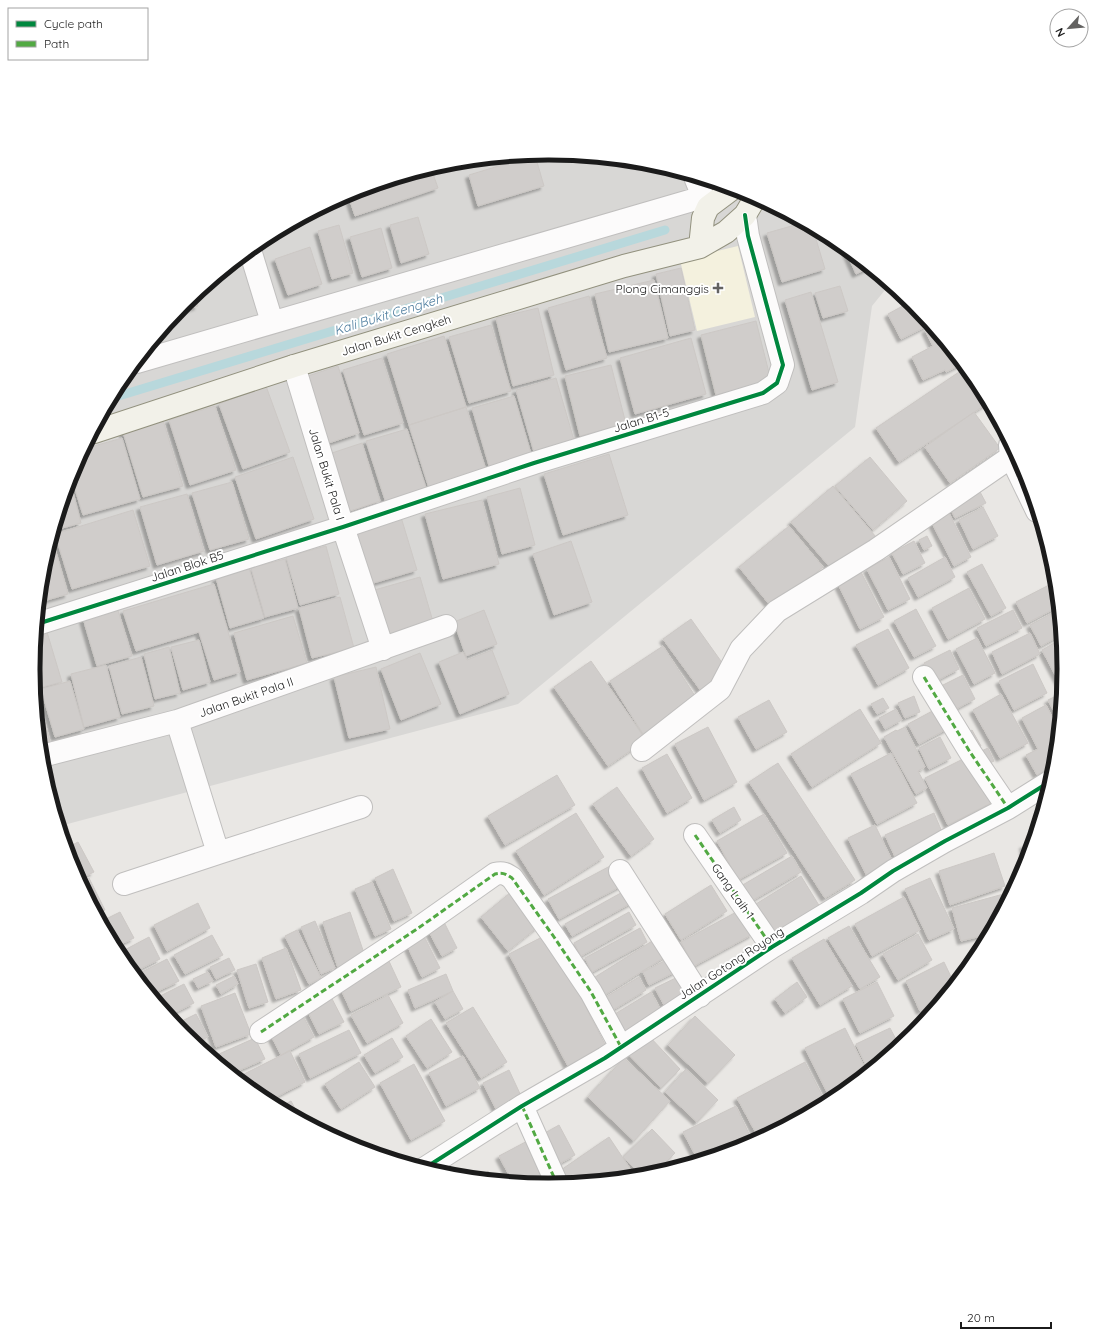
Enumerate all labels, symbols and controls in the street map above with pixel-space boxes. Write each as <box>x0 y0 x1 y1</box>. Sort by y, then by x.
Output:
legend <box>8 8 148 60</box>
north arrow <box>1049 8 1089 48</box>
text: Cycle path <box>44 16 103 31</box>
text: N <box>1052 26 1068 39</box>
text: Path <box>44 36 69 51</box>
place label: Plong Cimanggis <box>616 281 709 296</box>
marker: Plong Cimanggis <box>712 282 724 294</box>
water label: Kali Bukit Cengkeh <box>332 290 445 338</box>
street label: Jalan Bukit Cengkeh <box>339 311 453 359</box>
street label: Jalan B1-5 <box>611 404 671 436</box>
street label: Jalan Bukit Pala I <box>306 426 348 522</box>
street label: Jalan Blok B5 <box>148 547 226 585</box>
street label: Jalan Bukit Pala II <box>197 674 295 720</box>
street label: Gang Laih 1 <box>708 860 758 922</box>
street label: Jalan Gotong Royong <box>676 923 786 1003</box>
scale bar <box>961 1304 1051 1330</box>
text: 20 m <box>967 1310 995 1325</box>

